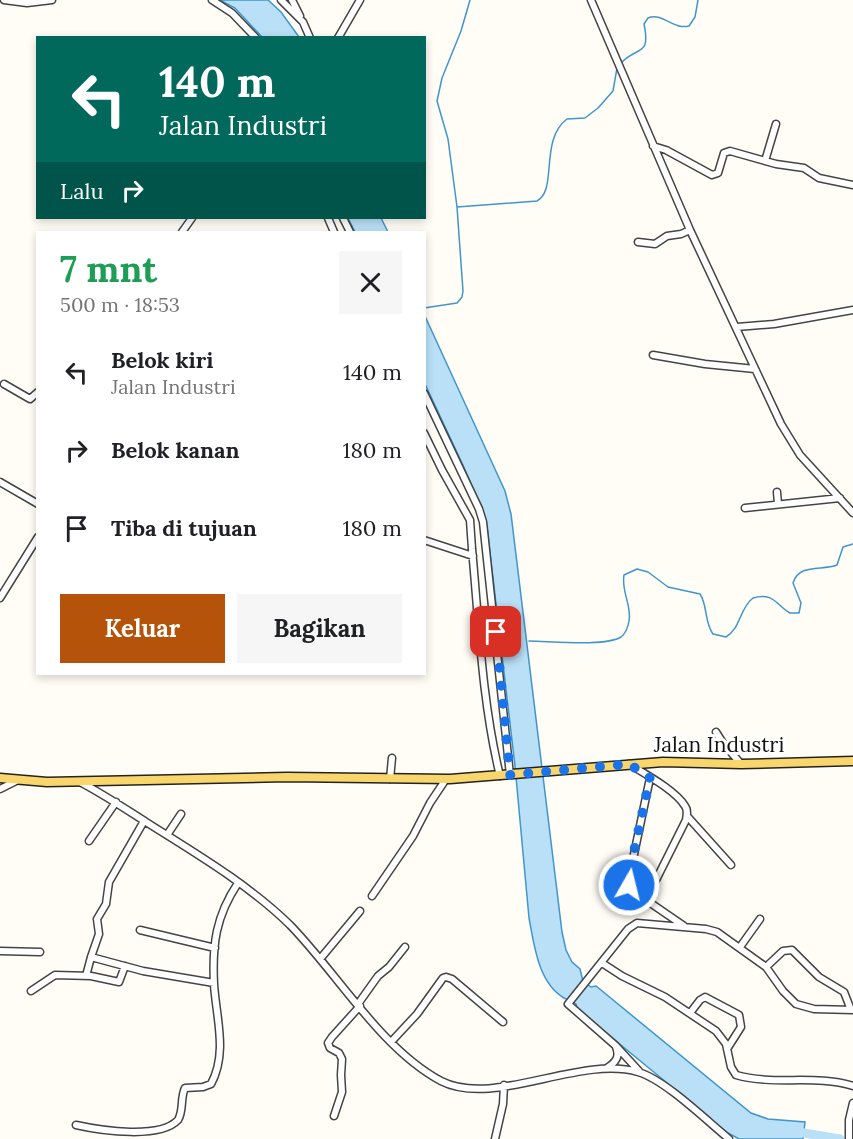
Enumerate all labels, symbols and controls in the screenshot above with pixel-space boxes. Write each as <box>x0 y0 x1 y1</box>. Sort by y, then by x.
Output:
text: 140 m <box>159 55 275 109</box>
icon: left <box>60 60 138 138</box>
text: Jalan Industri <box>159 108 327 142</box>
icon: right <box>116 174 149 207</box>
text: Lalu <box>60 177 104 205</box>
text: 7 mnt <box>60 246 157 292</box>
button: close <box>339 251 402 314</box>
text: 500 m · 18:53 <box>60 292 180 317</box>
text: Belok kiri <box>111 346 213 374</box>
icon: left <box>60 356 93 389</box>
text: 140 m <box>343 358 402 386</box>
text: Jalan Industri <box>111 374 236 399</box>
icon: right <box>60 434 93 467</box>
text: Belok kanan <box>111 436 240 464</box>
text: 180 m <box>343 436 402 464</box>
icon: arrive <box>60 512 93 545</box>
text: Tiba di tujuan <box>111 514 257 542</box>
text: 180 m <box>343 514 402 542</box>
button: Keluar <box>60 594 225 663</box>
button: Bagikan <box>237 594 402 663</box>
pin <box>470 606 521 657</box>
icon: arrive <box>479 615 512 648</box>
street label: Jalan Industri <box>653 731 784 758</box>
position arrow <box>597 853 661 917</box>

